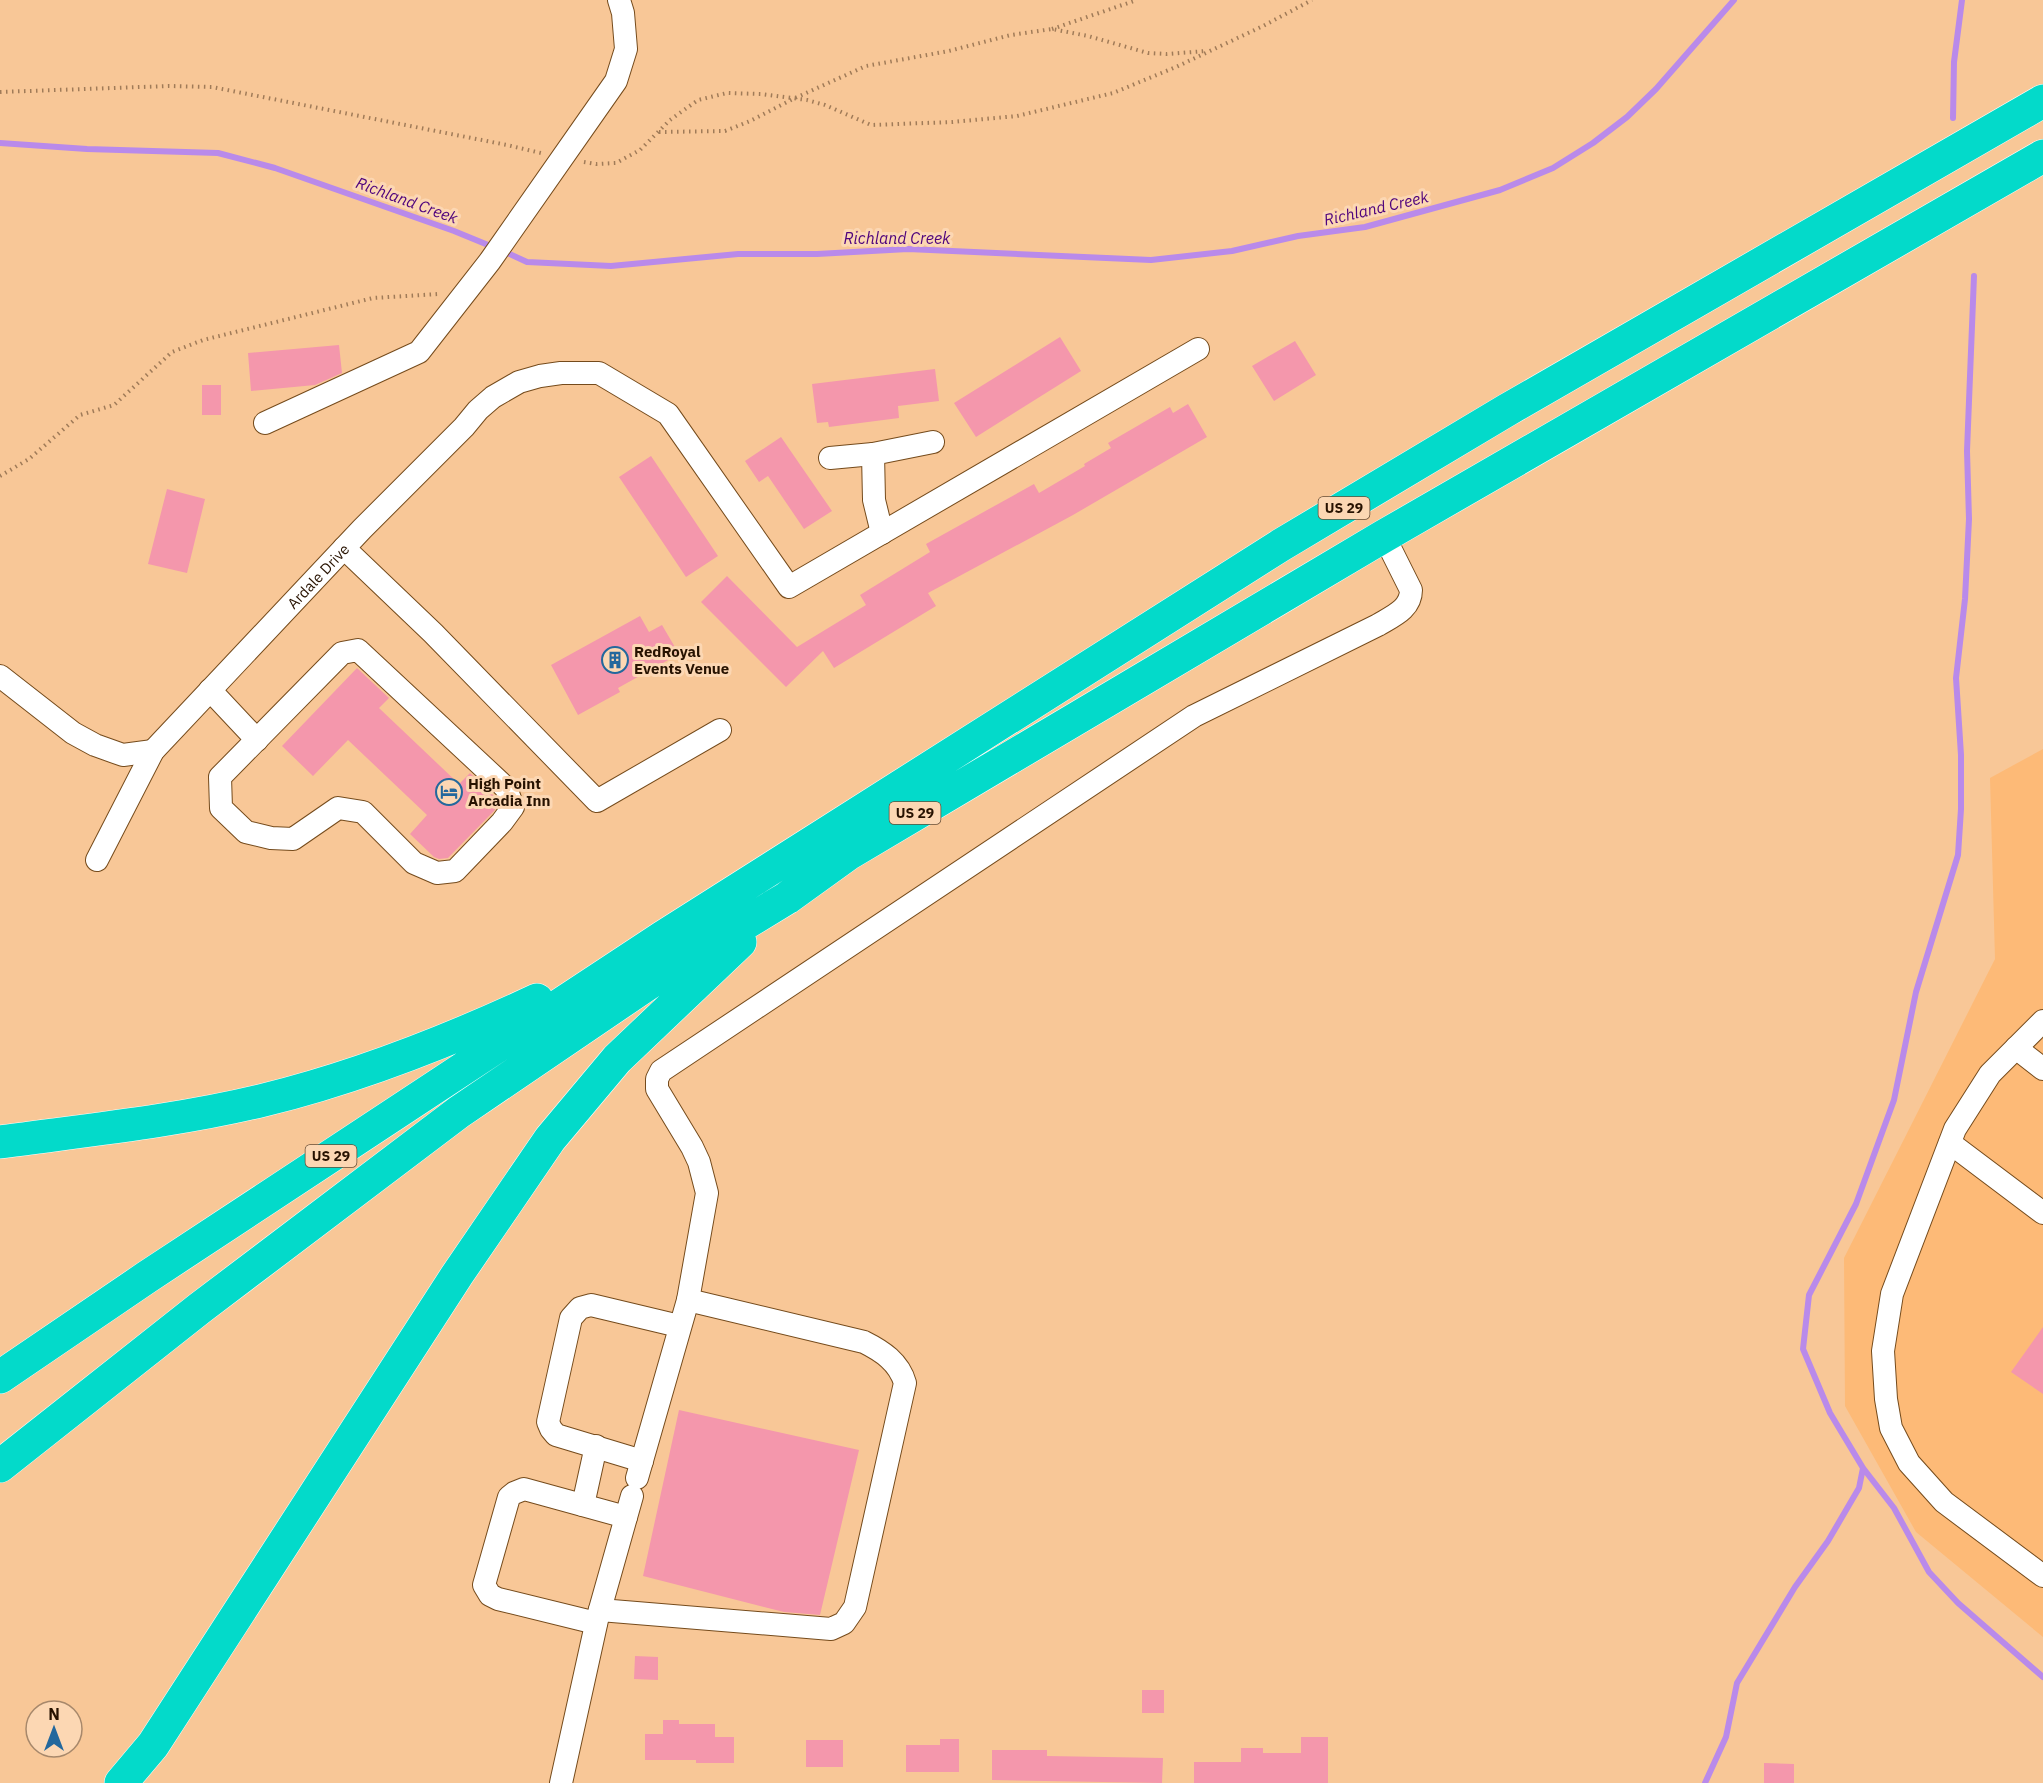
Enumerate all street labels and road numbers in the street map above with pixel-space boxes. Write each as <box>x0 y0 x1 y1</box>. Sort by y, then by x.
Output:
road number: US 29 <box>1318 497 1370 519</box>
street label: Ardale Drive <box>283 539 353 612</box>
road number: US 29 <box>890 802 940 824</box>
road number: US 29 <box>306 1145 356 1167</box>

